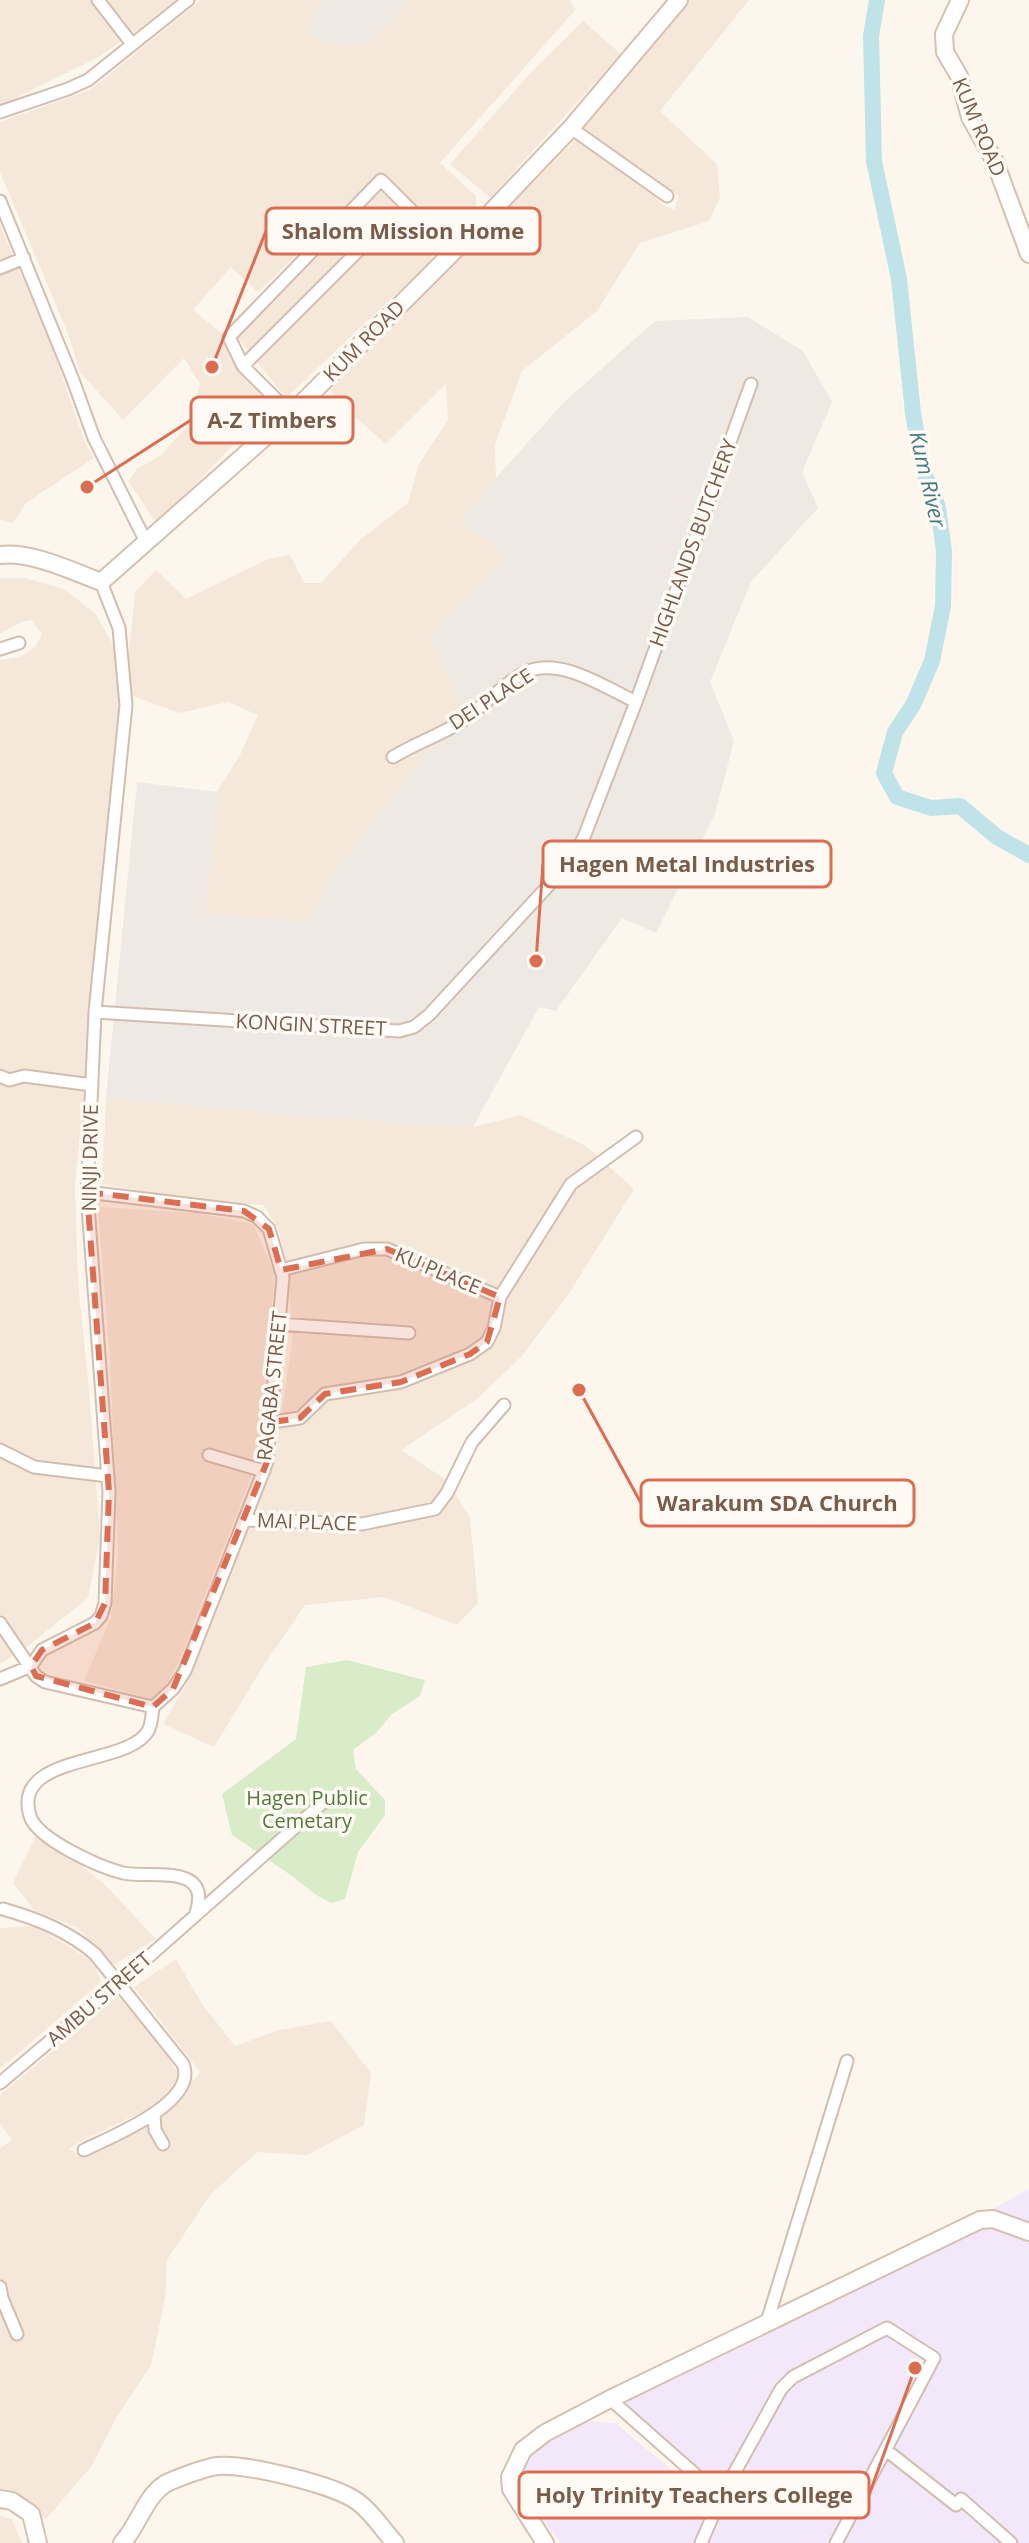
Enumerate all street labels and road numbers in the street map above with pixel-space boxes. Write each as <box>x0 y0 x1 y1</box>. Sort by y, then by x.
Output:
street label: KUM ROAD <box>947 73 1012 180</box>
street label: KUM ROAD <box>317 294 410 387</box>
street label: HIGHLANDS BUTCHERY <box>642 435 743 650</box>
street label: DEI PLACE <box>443 661 538 736</box>
street label: KONGIN STREET <box>235 1007 387 1042</box>
street label: NINJI DRIVE <box>75 1104 104 1212</box>
street label: KU PLACE <box>391 1240 485 1301</box>
street label: RAGABA STREET <box>250 1310 293 1462</box>
street label: MAI PLACE <box>256 1506 358 1537</box>
street label: AMBU STREET <box>40 1945 157 2052</box>

